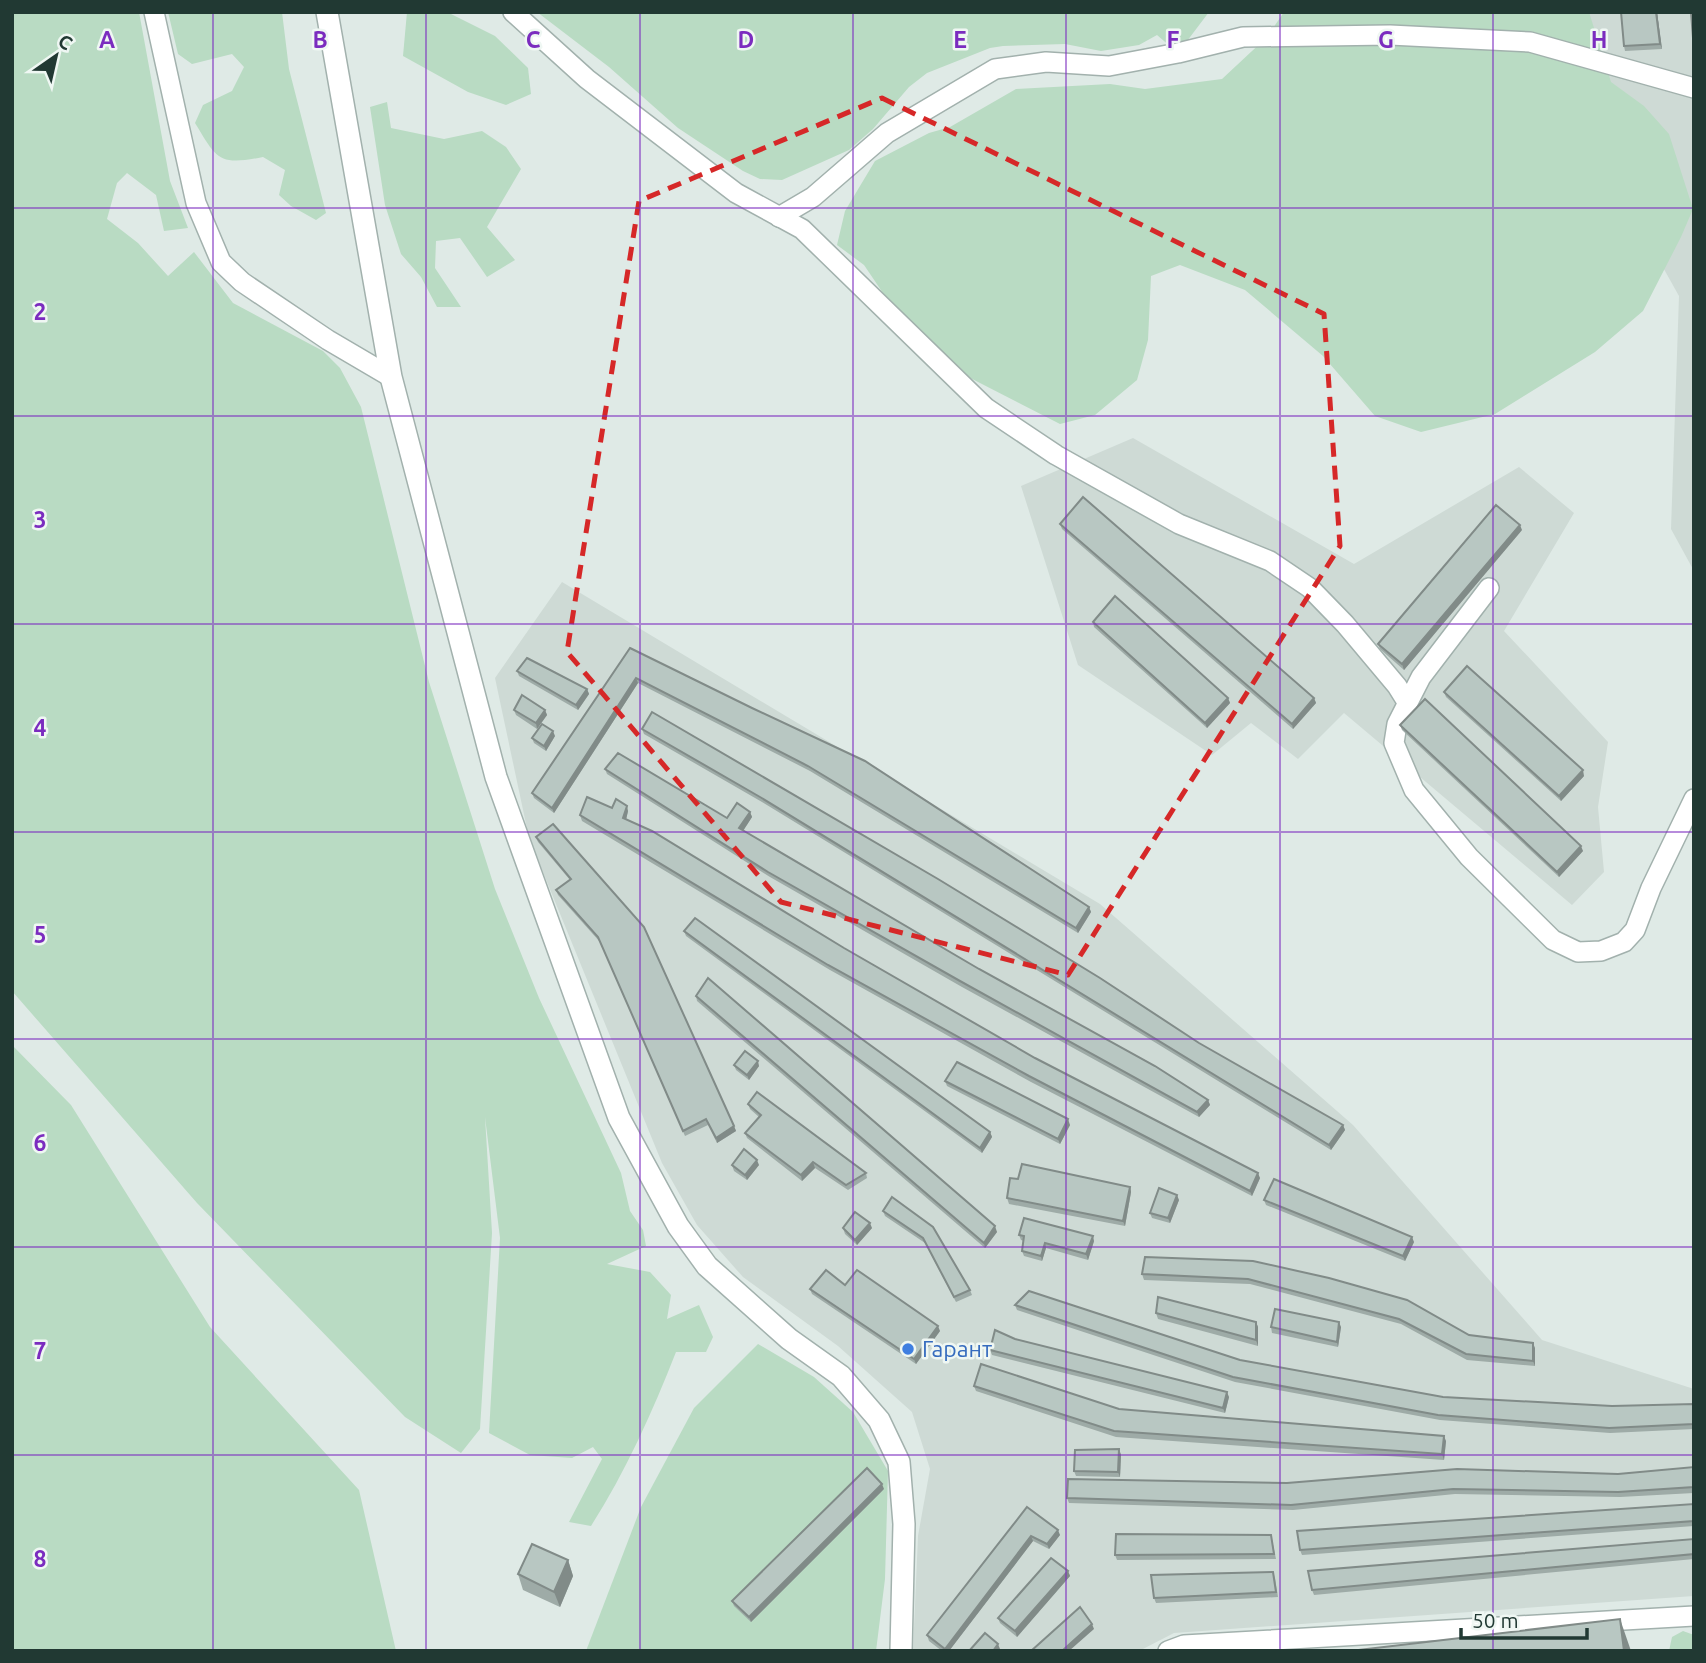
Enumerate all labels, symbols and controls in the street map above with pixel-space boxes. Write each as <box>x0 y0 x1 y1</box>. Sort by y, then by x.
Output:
north arrow <box>21 21 91 91</box>
text: A <box>99 27 115 52</box>
text: B <box>312 27 328 52</box>
text: C <box>526 27 541 52</box>
text: D <box>738 27 754 52</box>
text: E <box>953 27 967 52</box>
text: F <box>1167 27 1180 52</box>
text: G <box>1378 27 1394 52</box>
text: H <box>1591 27 1607 52</box>
text: С <box>54 29 77 54</box>
text: 2 <box>34 299 46 324</box>
text: 3 <box>34 507 46 532</box>
text: 4 <box>34 715 47 740</box>
text: 5 <box>34 922 46 947</box>
text: 6 <box>34 1130 47 1155</box>
place label: Гарант <box>922 1336 992 1361</box>
text: 7 <box>34 1338 46 1363</box>
marker: Гарант <box>900 1341 916 1357</box>
text: 8 <box>34 1546 46 1571</box>
scale bar <box>1461 1596 1587 1640</box>
text: 50 m <box>1472 1608 1519 1632</box>

